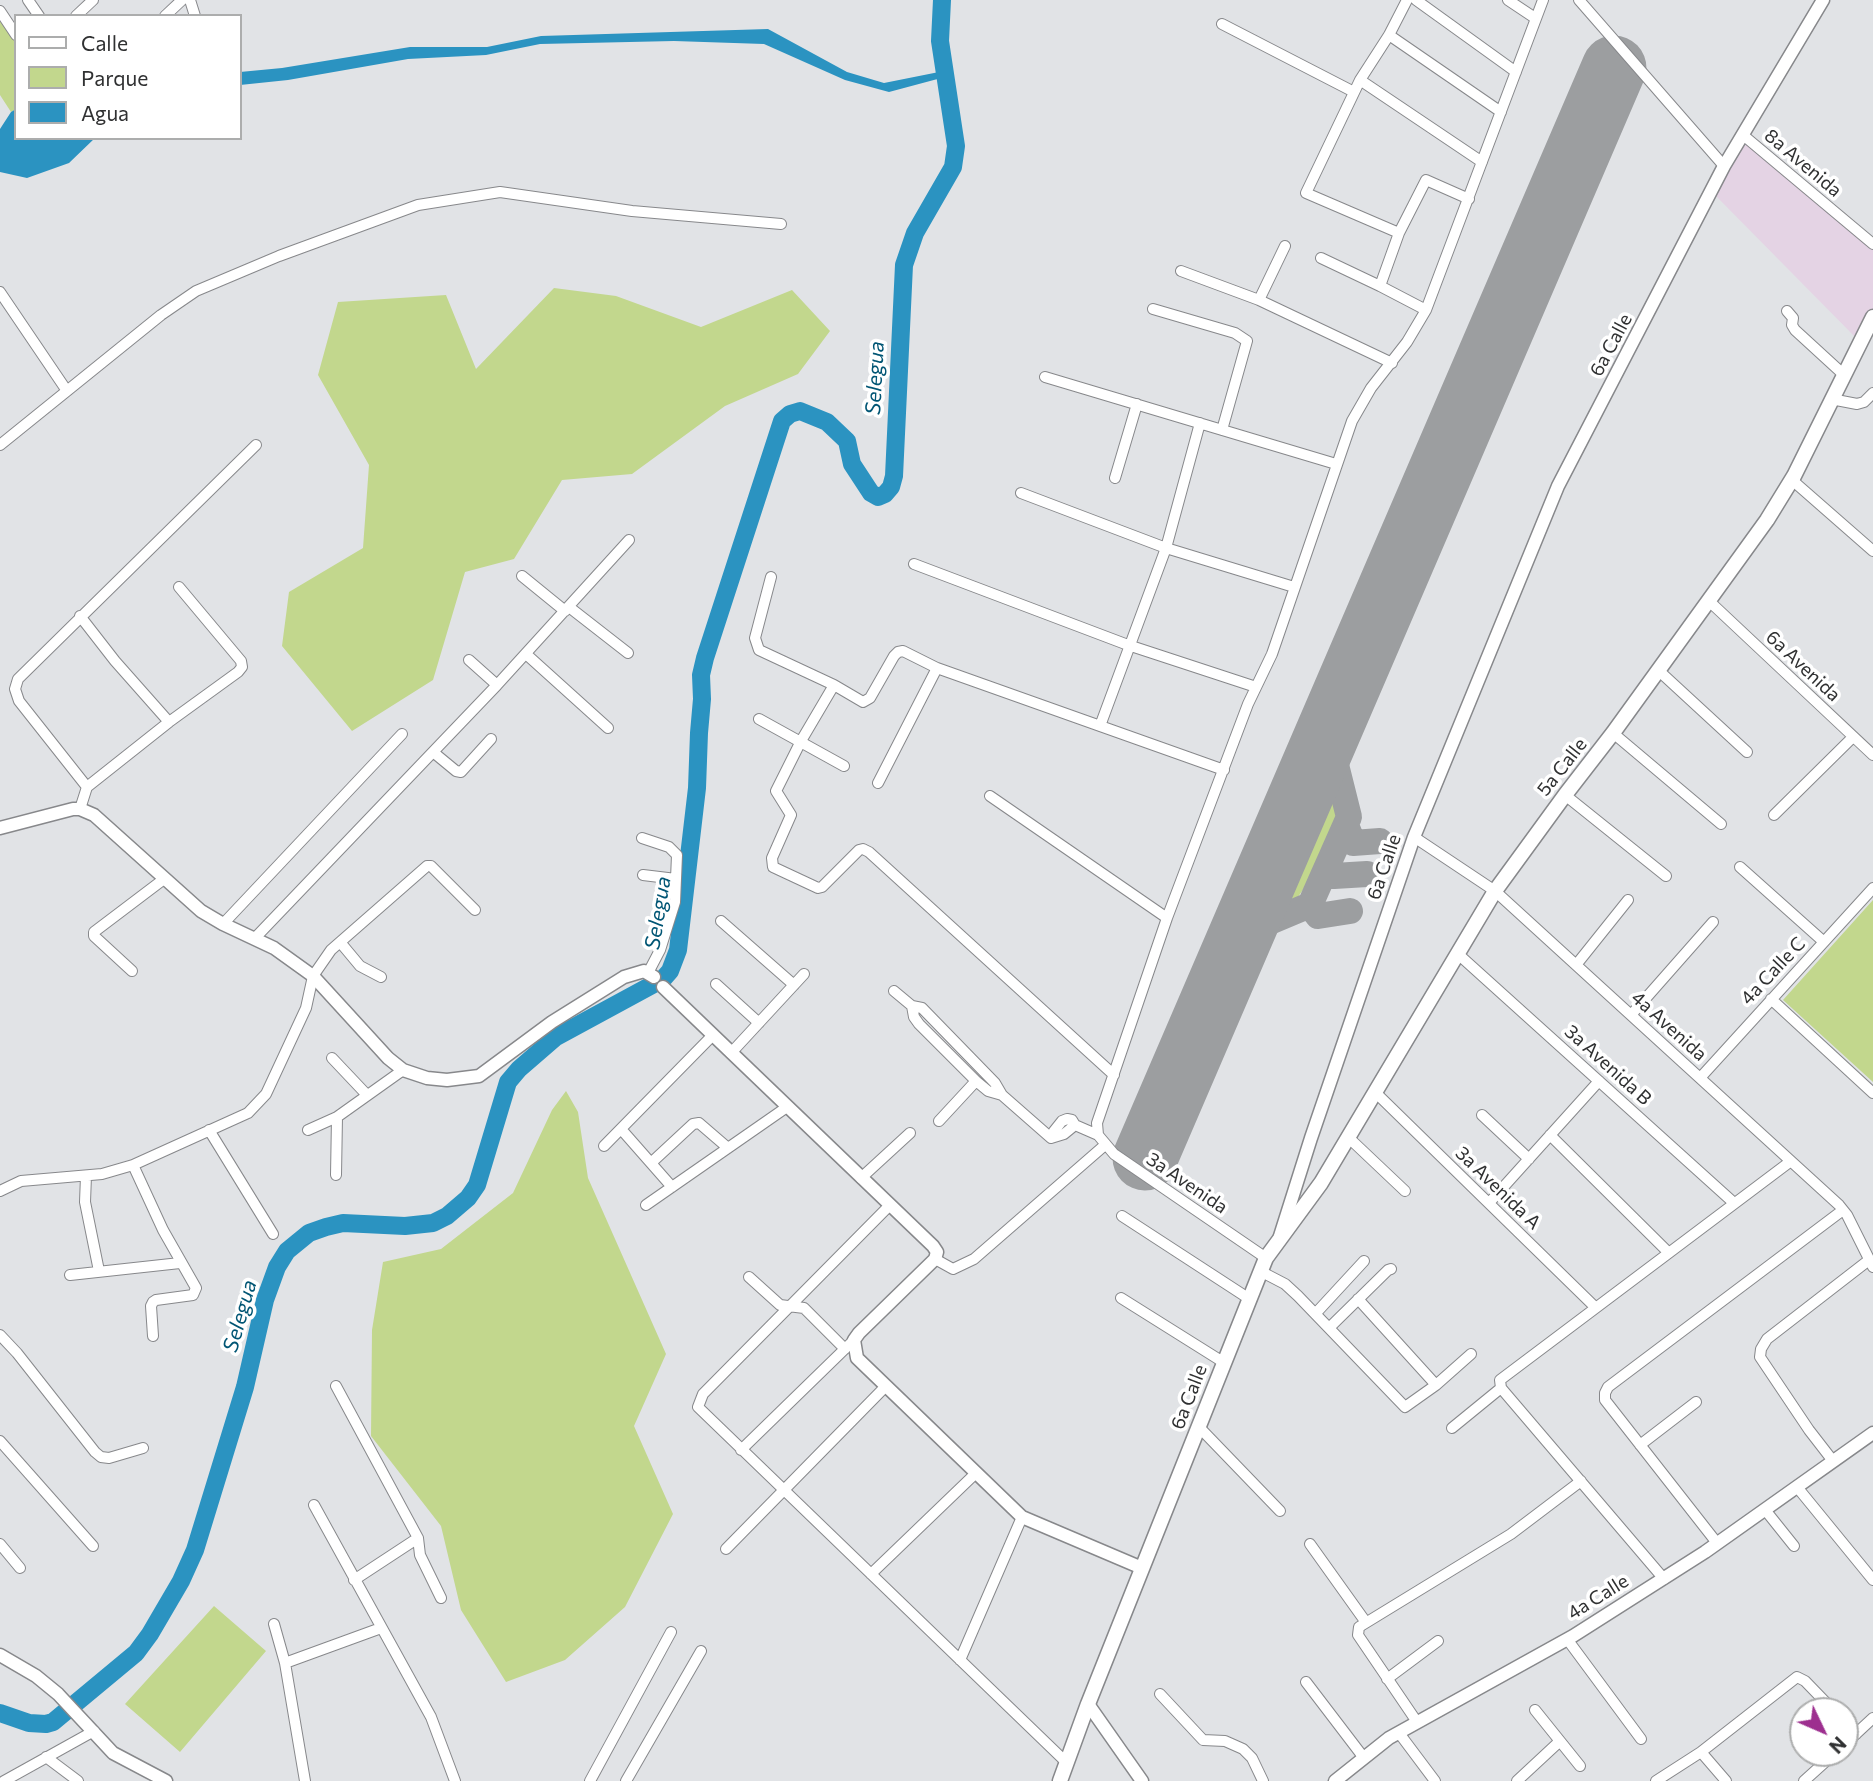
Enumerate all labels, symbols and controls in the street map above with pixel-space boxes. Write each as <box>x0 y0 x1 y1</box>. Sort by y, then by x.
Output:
legend <box>14 14 242 140</box>
text: Calle <box>81 30 128 55</box>
text: Parque <box>81 65 148 90</box>
text: Agua <box>81 100 129 125</box>
street label: 8a Avenida <box>1760 124 1846 202</box>
street label: 6a Calle <box>1585 310 1637 380</box>
water label: Selegua <box>860 340 890 416</box>
street label: 6a Avenida <box>1761 626 1845 706</box>
street label: 5a Calle <box>1532 734 1592 800</box>
street label: 6a Calle <box>1362 831 1406 903</box>
water label: Selegua <box>640 875 676 951</box>
street label: 4a Calle C <box>1736 932 1810 1010</box>
street label: 4a Avenida <box>1627 986 1711 1066</box>
street label: 3a Avenida B <box>1560 1020 1656 1110</box>
street label: 3a Avenida A <box>1451 1142 1545 1234</box>
street label: 3a Avenida <box>1142 1148 1232 1218</box>
water label: Selegua <box>218 1277 262 1355</box>
street label: 6a Calle <box>1166 1361 1212 1433</box>
street label: 4a Calle <box>1563 1569 1633 1625</box>
north arrow <box>1789 1697 1859 1767</box>
text: N <box>1825 1732 1851 1759</box>

